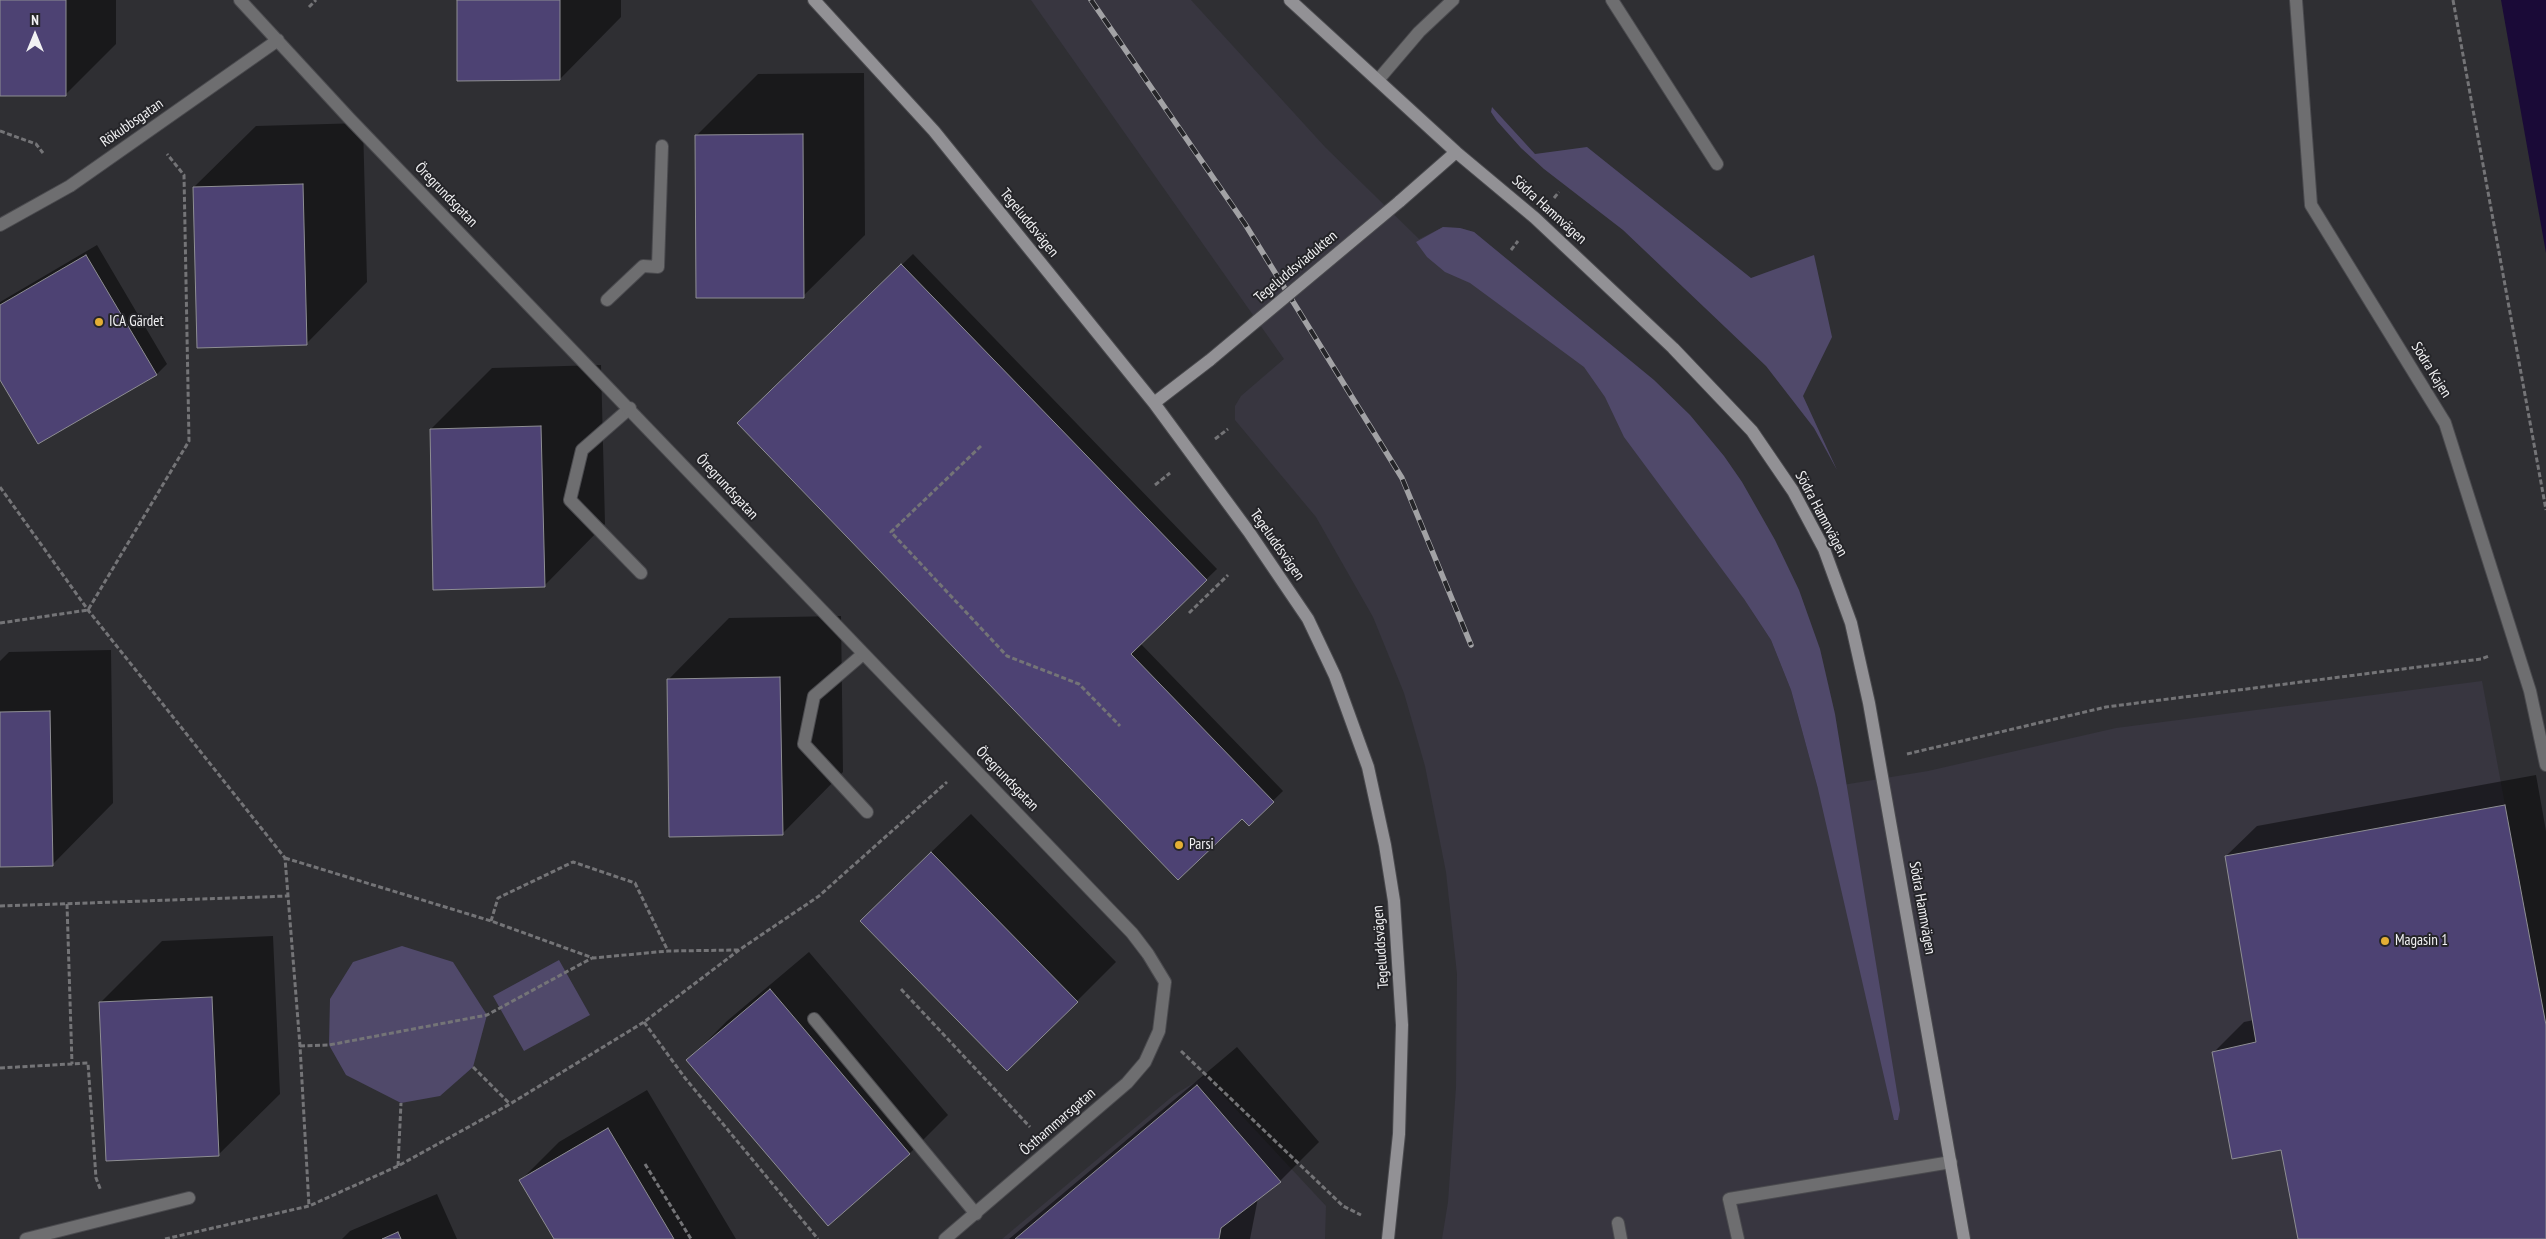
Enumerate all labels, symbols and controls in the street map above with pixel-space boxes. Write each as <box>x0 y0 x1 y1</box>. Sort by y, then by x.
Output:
north arrow <box>10 10 60 60</box>
text: N <box>31 11 39 29</box>
street label: Rökubbsgatan <box>97 95 167 151</box>
street label: Öregrundsgatan <box>411 159 481 231</box>
street label: Södra Hamnvägen <box>1508 172 1590 248</box>
street label: Tegeluddsvägen <box>996 185 1062 261</box>
street label: Tegeluddsviadukten <box>1251 227 1341 307</box>
place label: ICA Gärdet <box>109 313 164 331</box>
marker: ICA Gärdet <box>93 316 105 328</box>
street label: Södra Kajen <box>2407 339 2455 401</box>
street label: Öregrundsgatan <box>692 451 762 523</box>
street label: Södra Hamnvägen <box>1791 468 1851 560</box>
street label: Tegeluddsvägen <box>1246 506 1308 584</box>
street label: Öregrundsgatan <box>972 743 1042 815</box>
place label: Parsi <box>1189 836 1214 854</box>
marker: Parsi <box>1173 839 1185 851</box>
street label: Södra Hamnvägen <box>1905 860 1939 956</box>
street label: Tegeluddsvägen <box>1369 905 1393 989</box>
place label: Magasin 1 <box>2395 932 2448 950</box>
marker: Magasin 1 <box>2379 935 2391 947</box>
street label: Östhammarsgatan <box>1017 1084 1099 1160</box>

